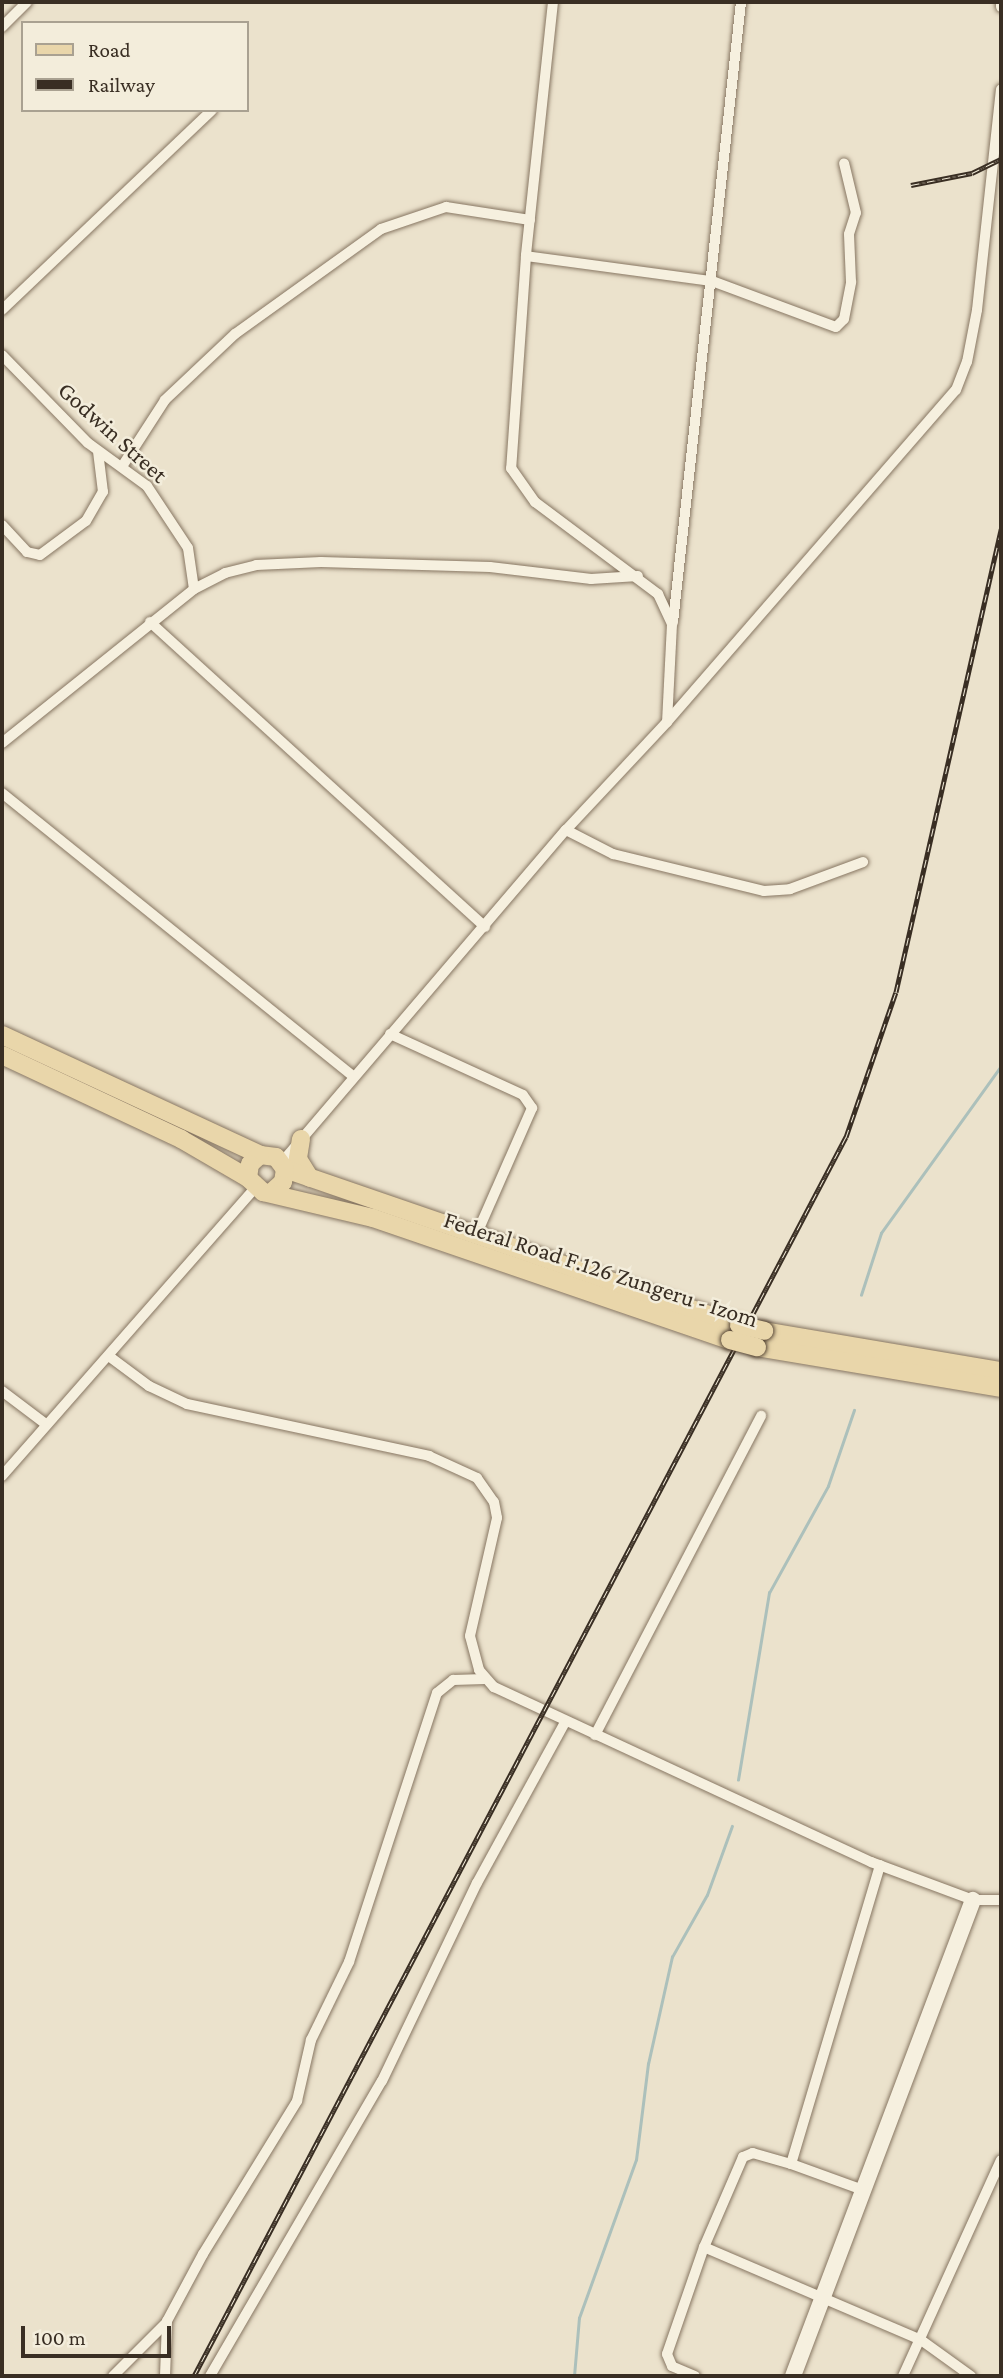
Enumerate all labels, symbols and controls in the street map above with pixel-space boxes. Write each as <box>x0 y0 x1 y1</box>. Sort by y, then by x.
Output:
legend <box>21 21 248 112</box>
text: Road <box>88 38 131 62</box>
text: Railway <box>88 73 155 97</box>
street label: Godwin Street <box>52 375 174 489</box>
street label: Federal Road F.126 Zungeru - Izom <box>440 1205 762 1333</box>
scale bar <box>24 2312 175 2356</box>
text: 100 m <box>34 2326 86 2350</box>

